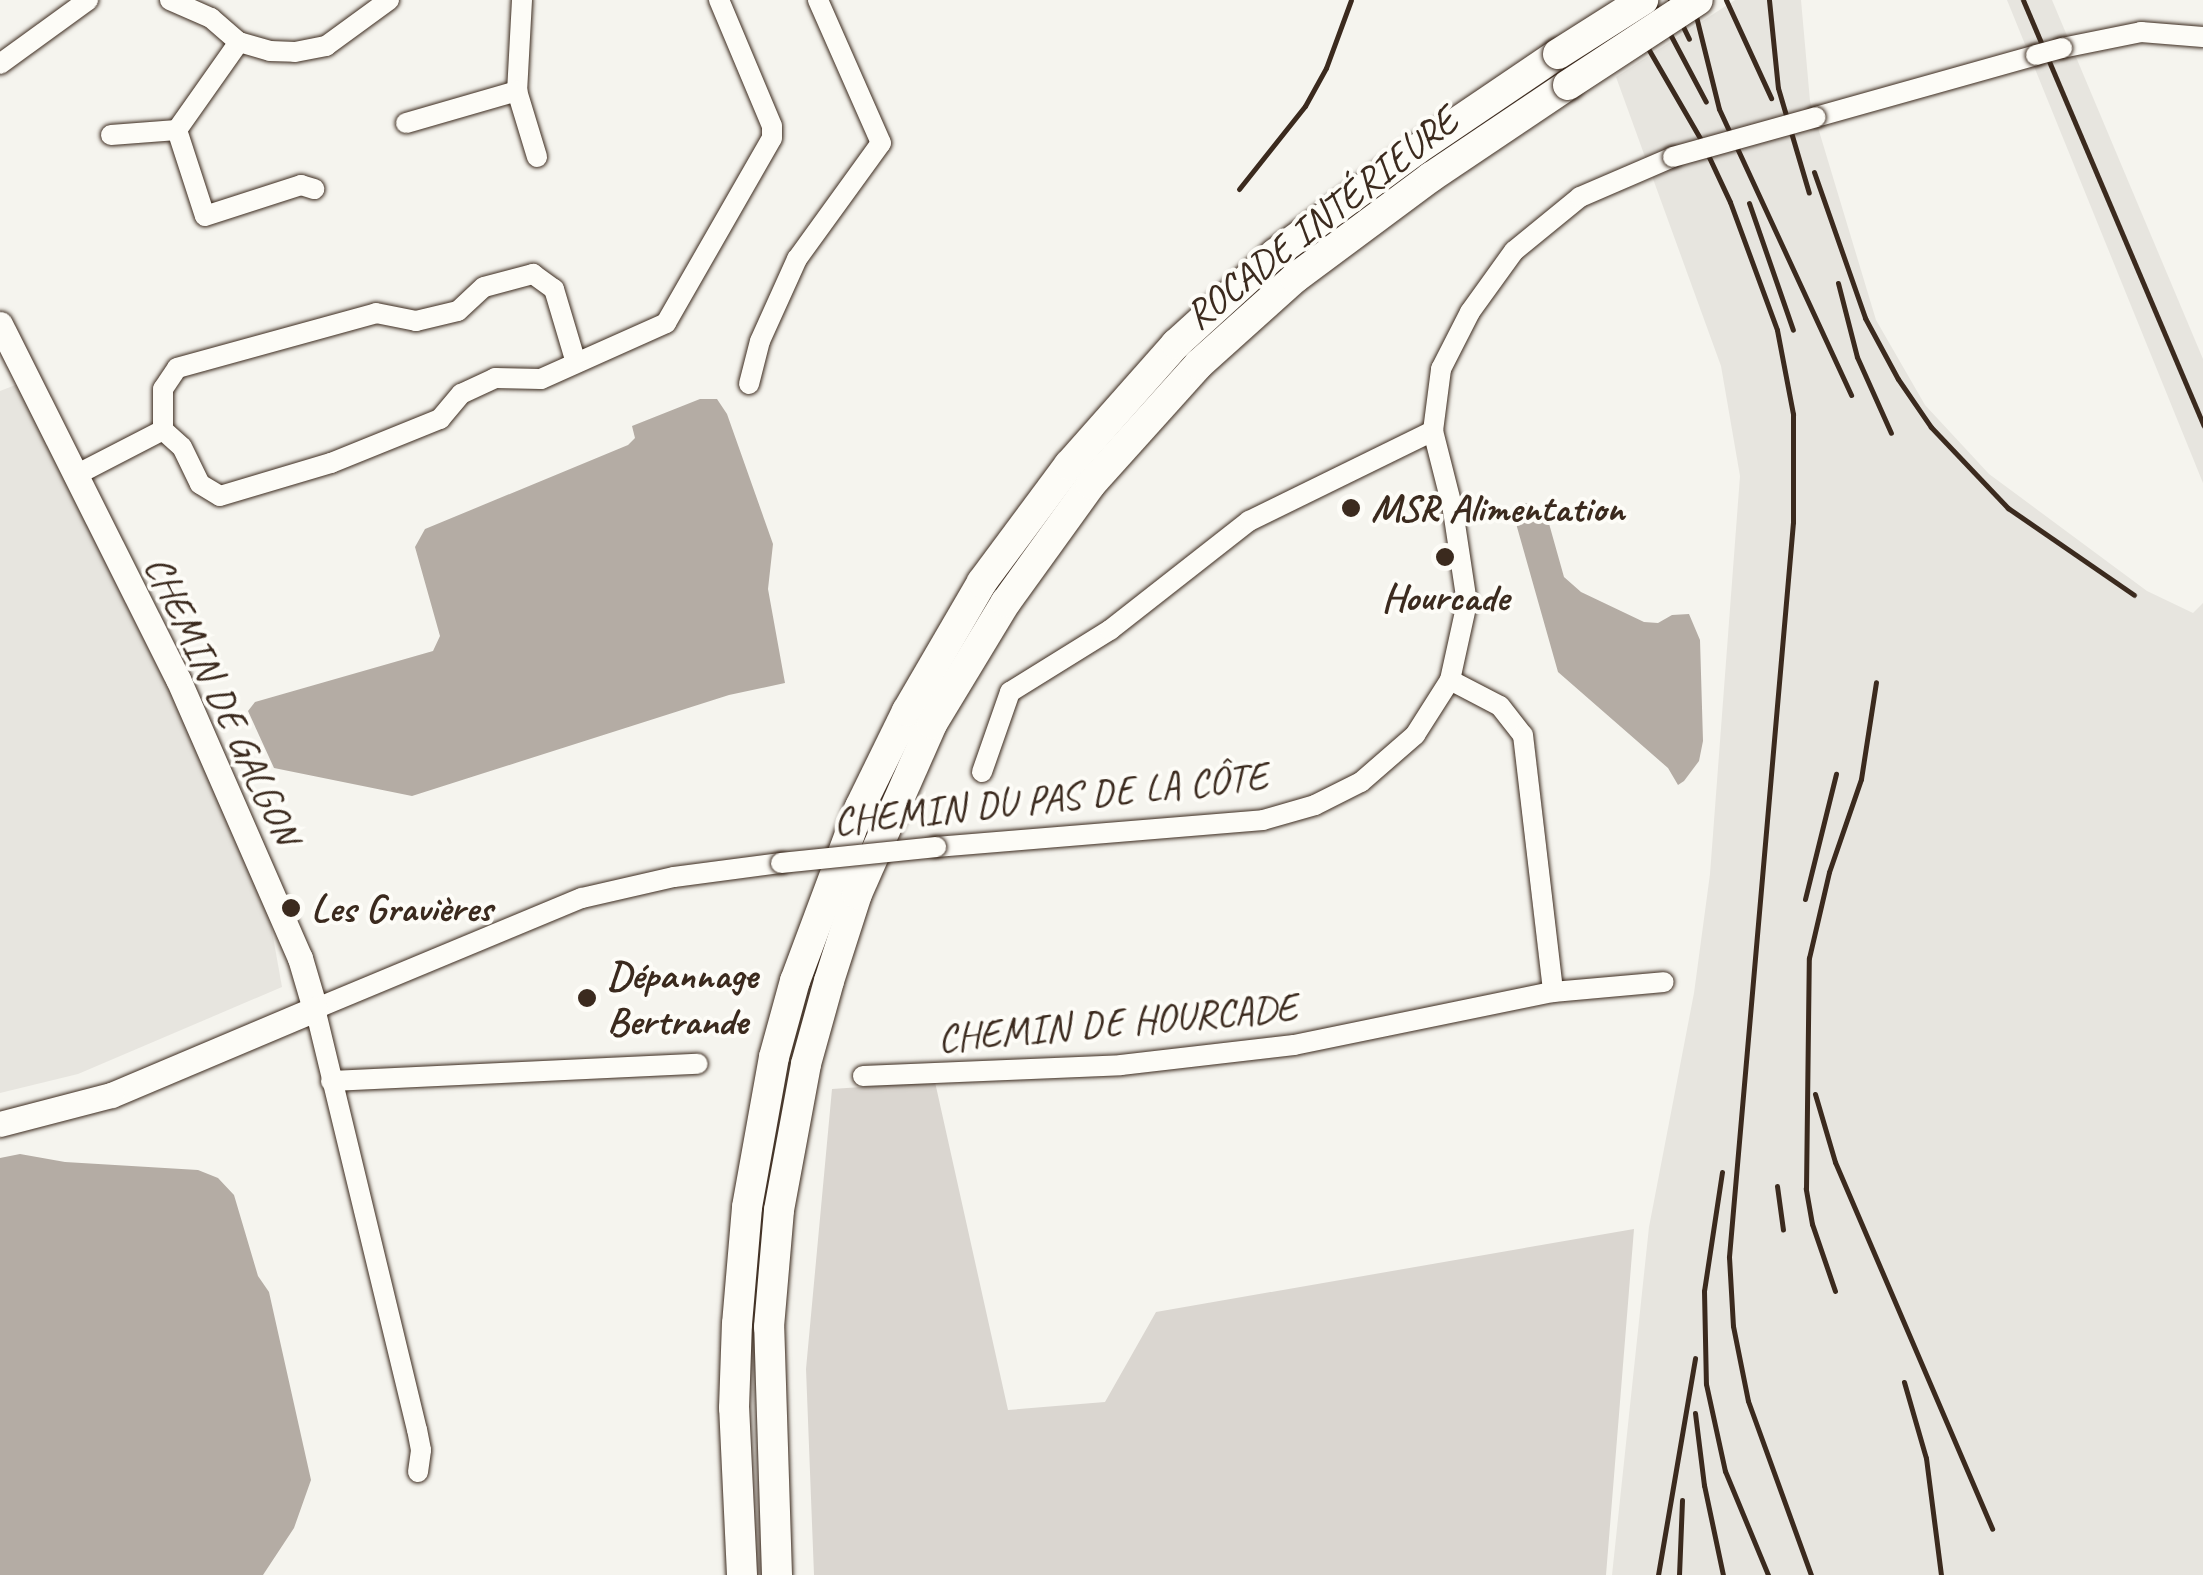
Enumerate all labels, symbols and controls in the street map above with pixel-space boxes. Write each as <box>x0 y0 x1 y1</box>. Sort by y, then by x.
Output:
street label: ROCADE INTÉRIEURE <box>1175 97 1467 339</box>
place label: MSR Alimentation <box>1371 484 1624 532</box>
marker: MSR Alimentation <box>1340 497 1362 519</box>
marker: Hourcade <box>1434 546 1456 568</box>
street label: CHEMIN DE GALGON <box>135 548 311 852</box>
place label: Hourcade <box>1381 573 1509 621</box>
street label: CHEMIN DU PAS DE LA CÔTE <box>830 751 1270 845</box>
place label: Les Gravières <box>311 884 493 932</box>
marker: Les Gravières <box>280 897 302 919</box>
place label: Dépannage Bertrande <box>607 951 757 1045</box>
street label: CHEMIN DE HOURCADE <box>936 982 1298 1062</box>
marker: Dépannage Bertrande <box>576 987 598 1009</box>

